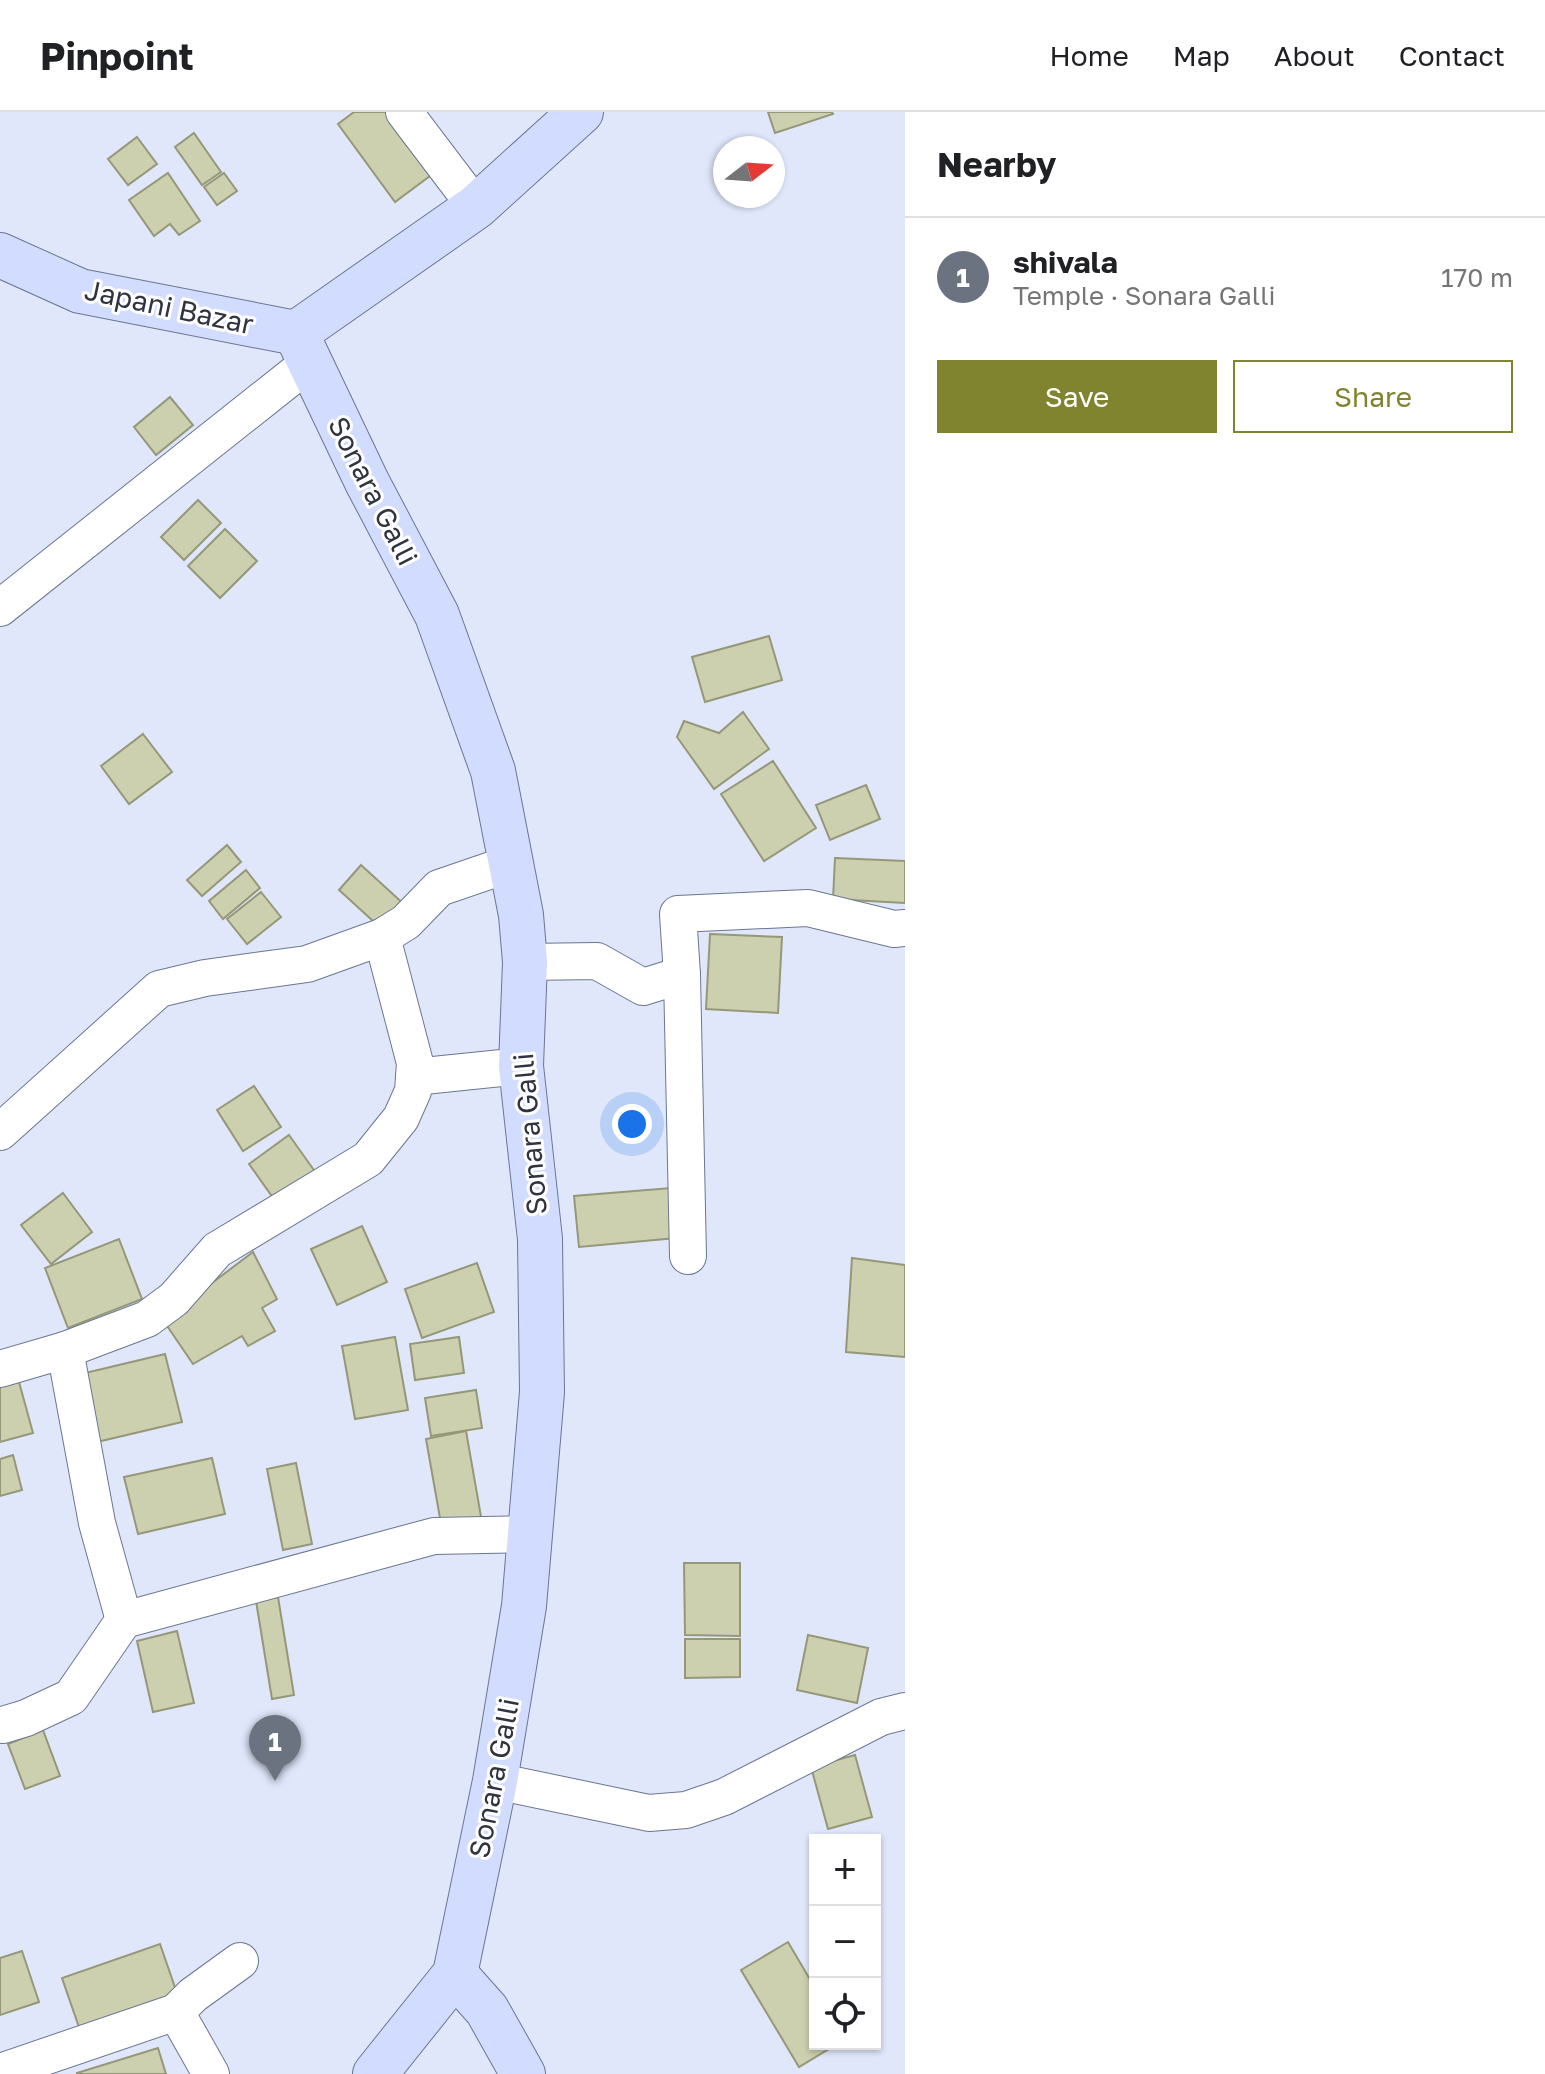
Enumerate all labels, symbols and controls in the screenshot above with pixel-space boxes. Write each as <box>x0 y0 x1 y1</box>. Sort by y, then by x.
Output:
text: Pinpoint <box>40 33 194 78</box>
text: Home <box>1050 39 1129 72</box>
text: Map <box>1173 39 1230 72</box>
text: About <box>1274 39 1355 72</box>
text: Contact <box>1399 39 1505 72</box>
north arrow <box>713 136 785 208</box>
text: Nearby <box>937 144 1057 184</box>
text: shivala <box>1013 244 1118 280</box>
text: 1 <box>956 262 970 293</box>
text: 170 m <box>1441 262 1513 293</box>
street label: Japani Bazar <box>82 273 257 341</box>
text: Temple · Sonara Galli <box>1013 280 1275 311</box>
button: Save <box>937 360 1217 433</box>
button: Share <box>1233 360 1513 433</box>
street label: Sonara Galli <box>322 411 425 571</box>
street label: Sonara Galli <box>506 1052 553 1216</box>
your location <box>612 1104 652 1144</box>
street label: Sonara Galli <box>462 1695 525 1861</box>
pin: 1 <box>249 1715 301 1781</box>
map controls <box>809 1834 881 2050</box>
button: + <box>809 1834 881 1906</box>
button: − <box>809 1906 881 1978</box>
button: locate <box>809 1978 881 2050</box>

